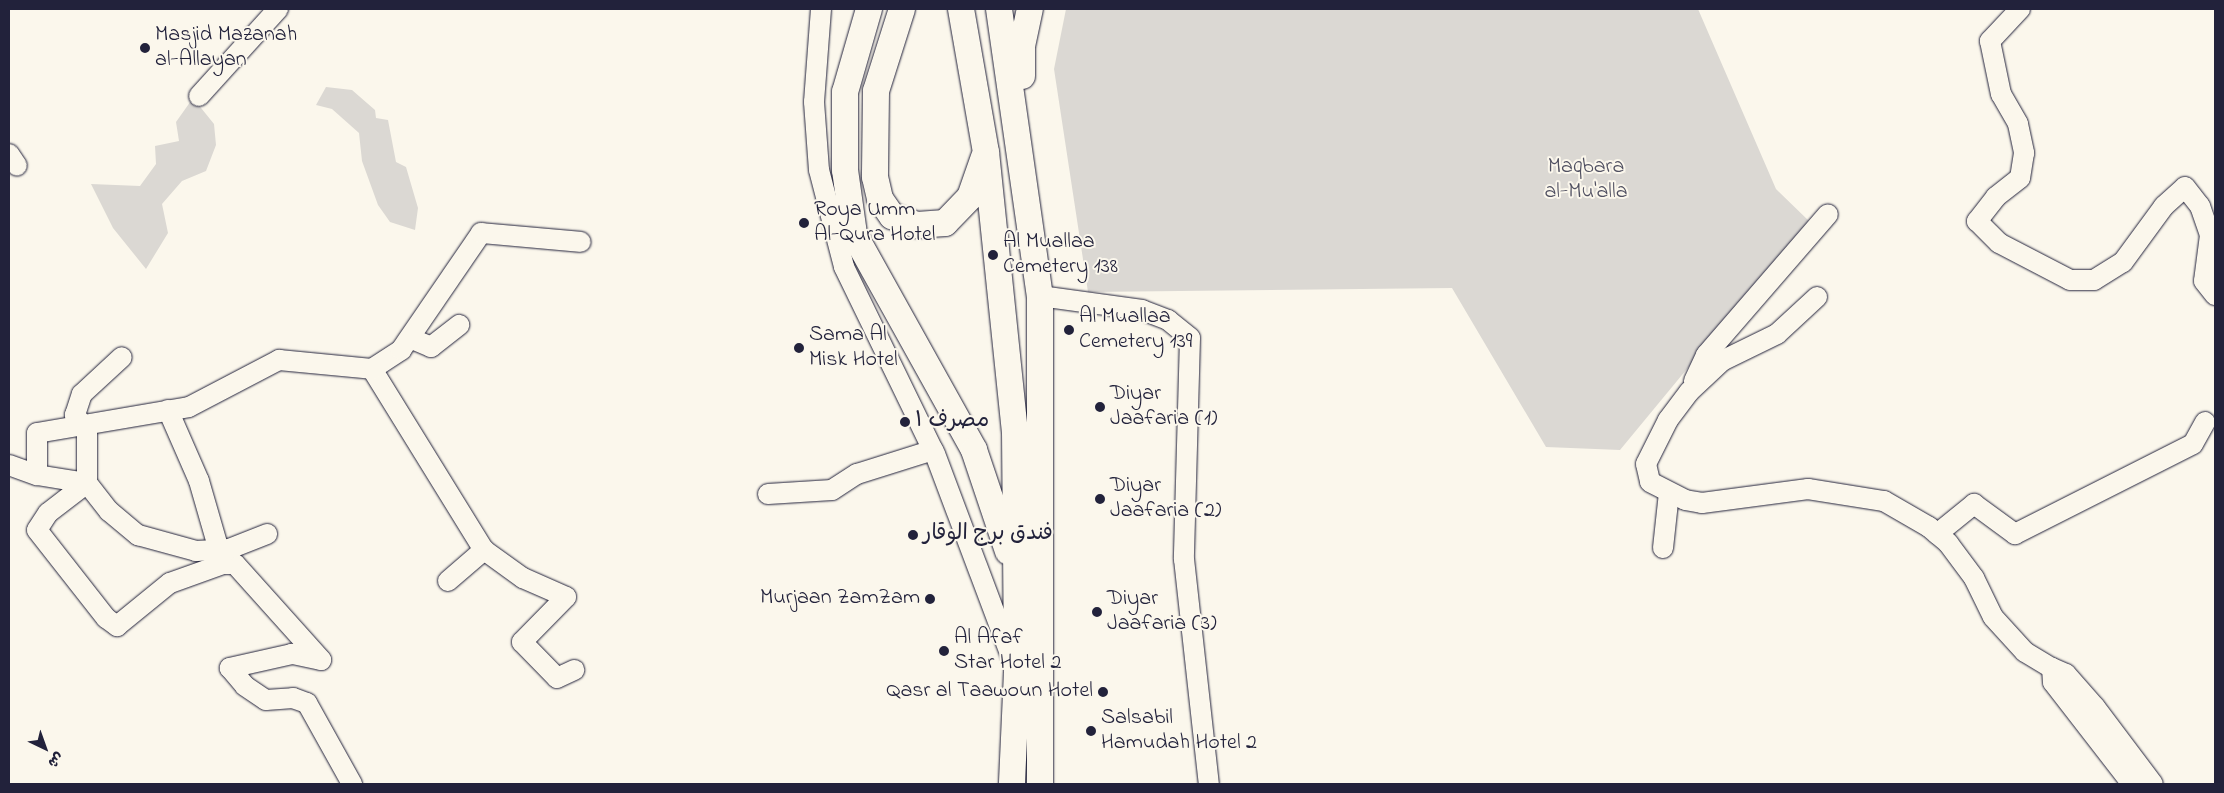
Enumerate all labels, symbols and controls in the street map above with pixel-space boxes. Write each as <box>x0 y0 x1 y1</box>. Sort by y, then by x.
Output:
place label: Masjid Mazanah al-Allayan <box>155 22 297 74</box>
marker: Masjid Mazanah al-Allayan <box>139 42 151 54</box>
park label: Maqbara al-Mu'alla <box>1544 154 1628 205</box>
place label: Roya Umm Al-Qura Hotel <box>814 197 936 248</box>
marker: Roya Umm Al-Qura Hotel <box>798 217 810 229</box>
place label: Al Muallaa Cemetery 138 <box>1003 229 1118 280</box>
marker: Al Muallaa Cemetery 138 <box>987 249 999 261</box>
place label: Al Muallaa Cemetery 139 <box>1079 304 1192 356</box>
place label: Sama Al Misk Hotel <box>809 322 898 374</box>
marker: Al Muallaa Cemetery 139 <box>1063 324 1075 336</box>
marker: Sama Al Misk Hotel <box>793 342 805 354</box>
place label: Diyar Jaafaria (1) <box>1110 381 1217 432</box>
marker: Diyar Jaafaria (1) <box>1094 401 1106 413</box>
place label: مصرف ١ <box>915 409 989 435</box>
marker: مصرف ١ <box>899 416 911 428</box>
place label: Diyar Jaafaria (2) <box>1110 473 1221 524</box>
marker: Diyar Jaafaria (2) <box>1094 493 1106 505</box>
place label: فندق برج الوقار <box>923 522 1053 548</box>
marker: فندق برج الوقار <box>907 529 919 541</box>
place label: Murjaan ZamZam <box>760 586 920 612</box>
place label: Diyar Jaafaria (3) <box>1107 586 1217 638</box>
marker: Murjaan ZamZam <box>924 593 936 605</box>
marker: Diyar Jaafaria (3) <box>1091 606 1103 618</box>
place label: Al Afaf Star Hotel 2 <box>954 625 1061 676</box>
marker: Al Afaf Star Hotel 2 <box>938 645 950 657</box>
place label: Qasr al Taawoun Hotel <box>886 679 1093 705</box>
marker: Qasr al Taawoun Hotel <box>1097 686 1109 698</box>
place label: Salsabil Hamudah Hotel 2 <box>1101 705 1257 756</box>
north arrow <box>20 723 70 773</box>
marker: Salsabil Hamudah Hotel 2 <box>1085 725 1097 737</box>
text: ش <box>43 747 68 772</box>

